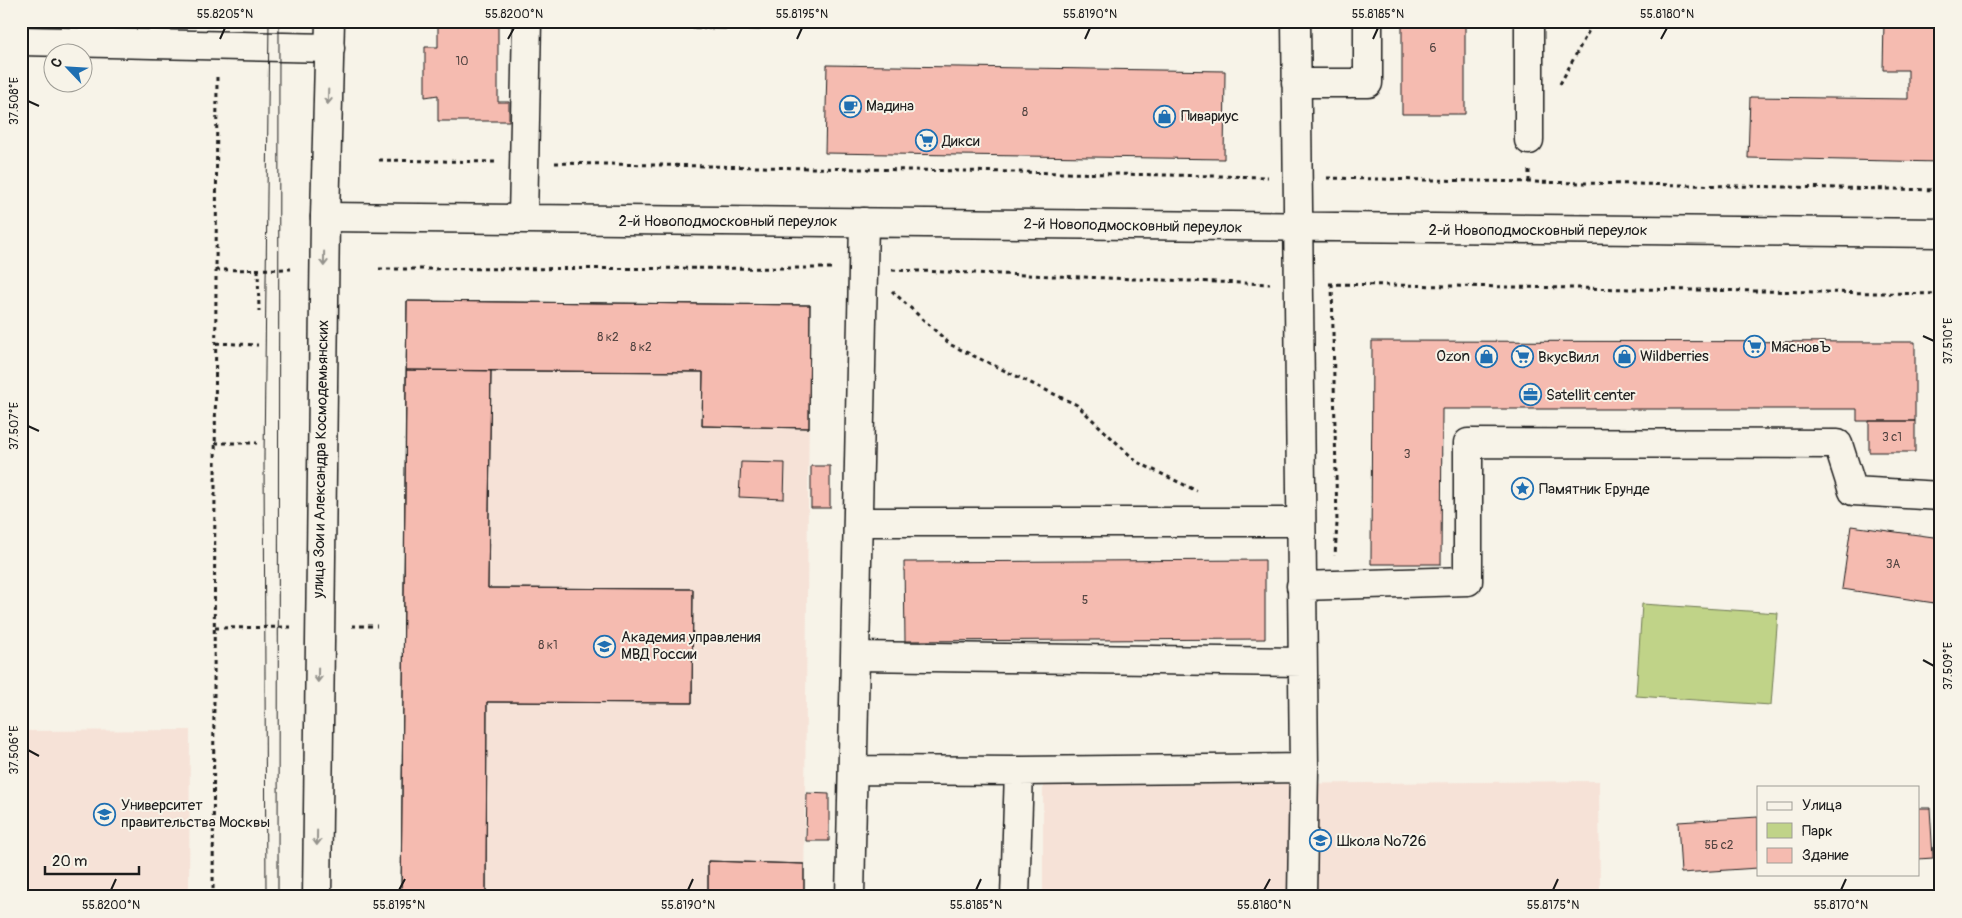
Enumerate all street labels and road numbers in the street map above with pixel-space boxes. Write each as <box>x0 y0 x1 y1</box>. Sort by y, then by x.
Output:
street label: 2-й Новоподмосковный переулок <box>619 212 838 231</box>
street label: 2-й Новоподмосковный переулок <box>1023 215 1243 237</box>
street label: 2-й Новоподмосковный переулок <box>1429 221 1648 240</box>
street label: улица Зои и Александра Космодемьянских <box>309 320 333 599</box>

